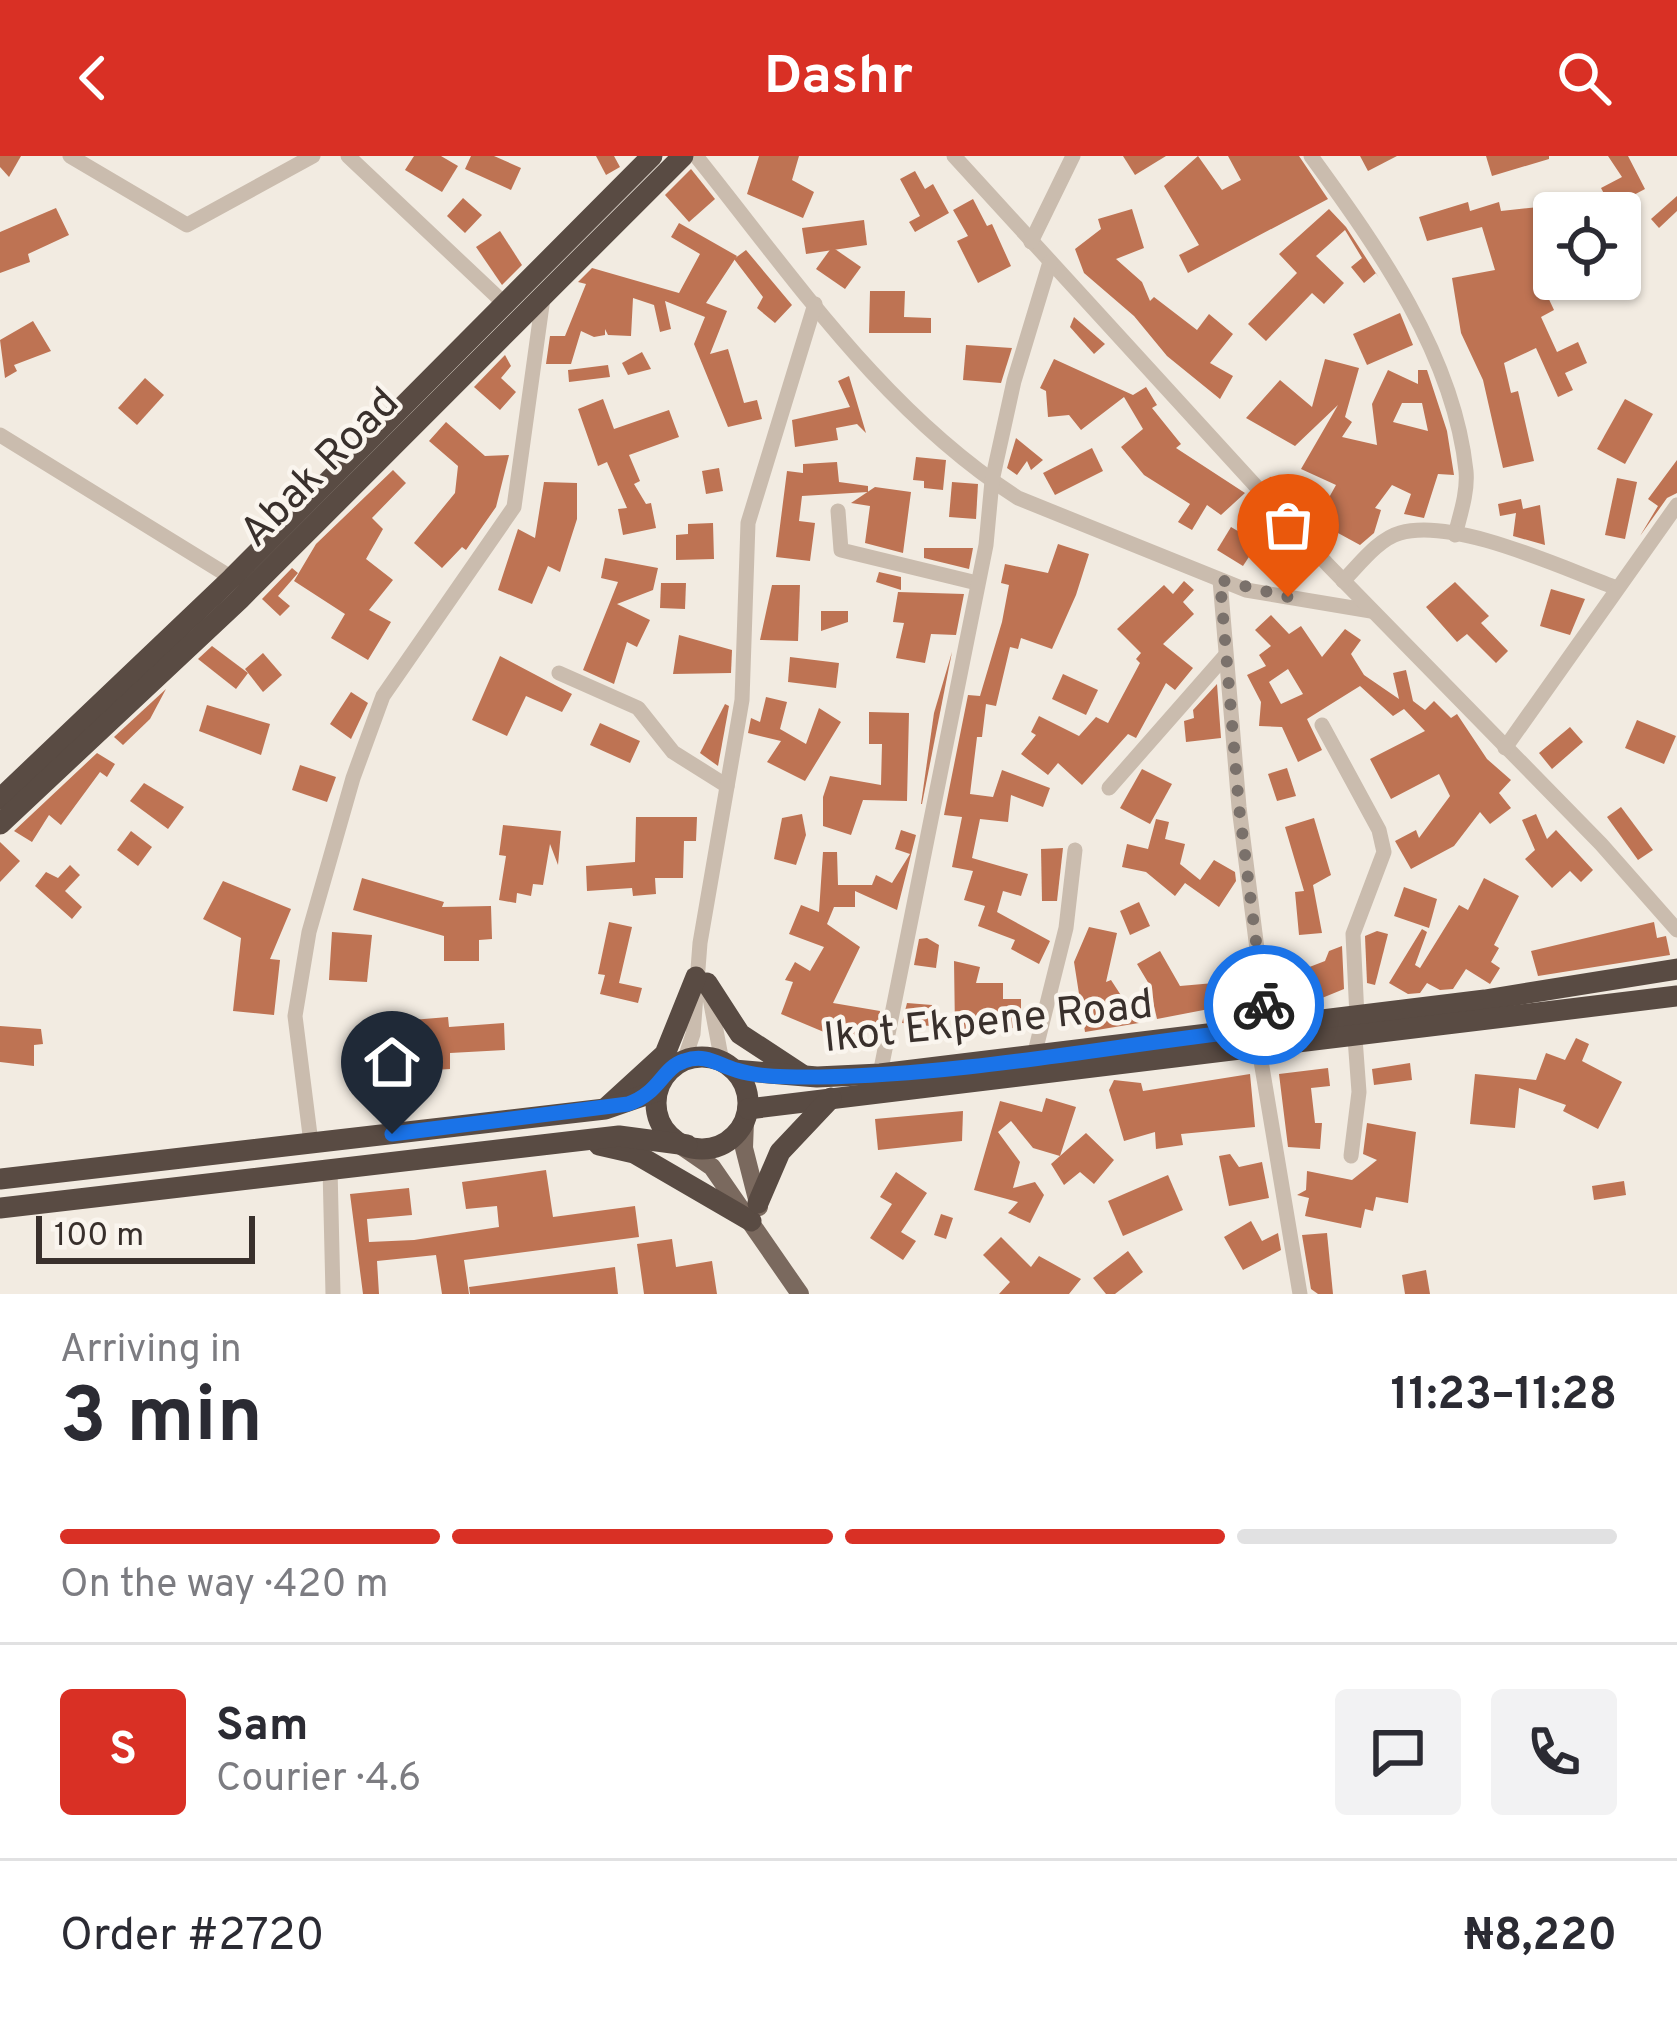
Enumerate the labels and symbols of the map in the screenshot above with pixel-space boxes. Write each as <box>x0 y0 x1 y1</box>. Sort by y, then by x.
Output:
street label: Abak Road <box>230 378 412 560</box>
pin <box>1237 474 1339 597</box>
courier <box>1204 945 1324 1065</box>
street label: Ikot Ekpene Road <box>821 980 1156 1067</box>
pin <box>341 1011 443 1134</box>
scale bar <box>36 1210 255 1263</box>

